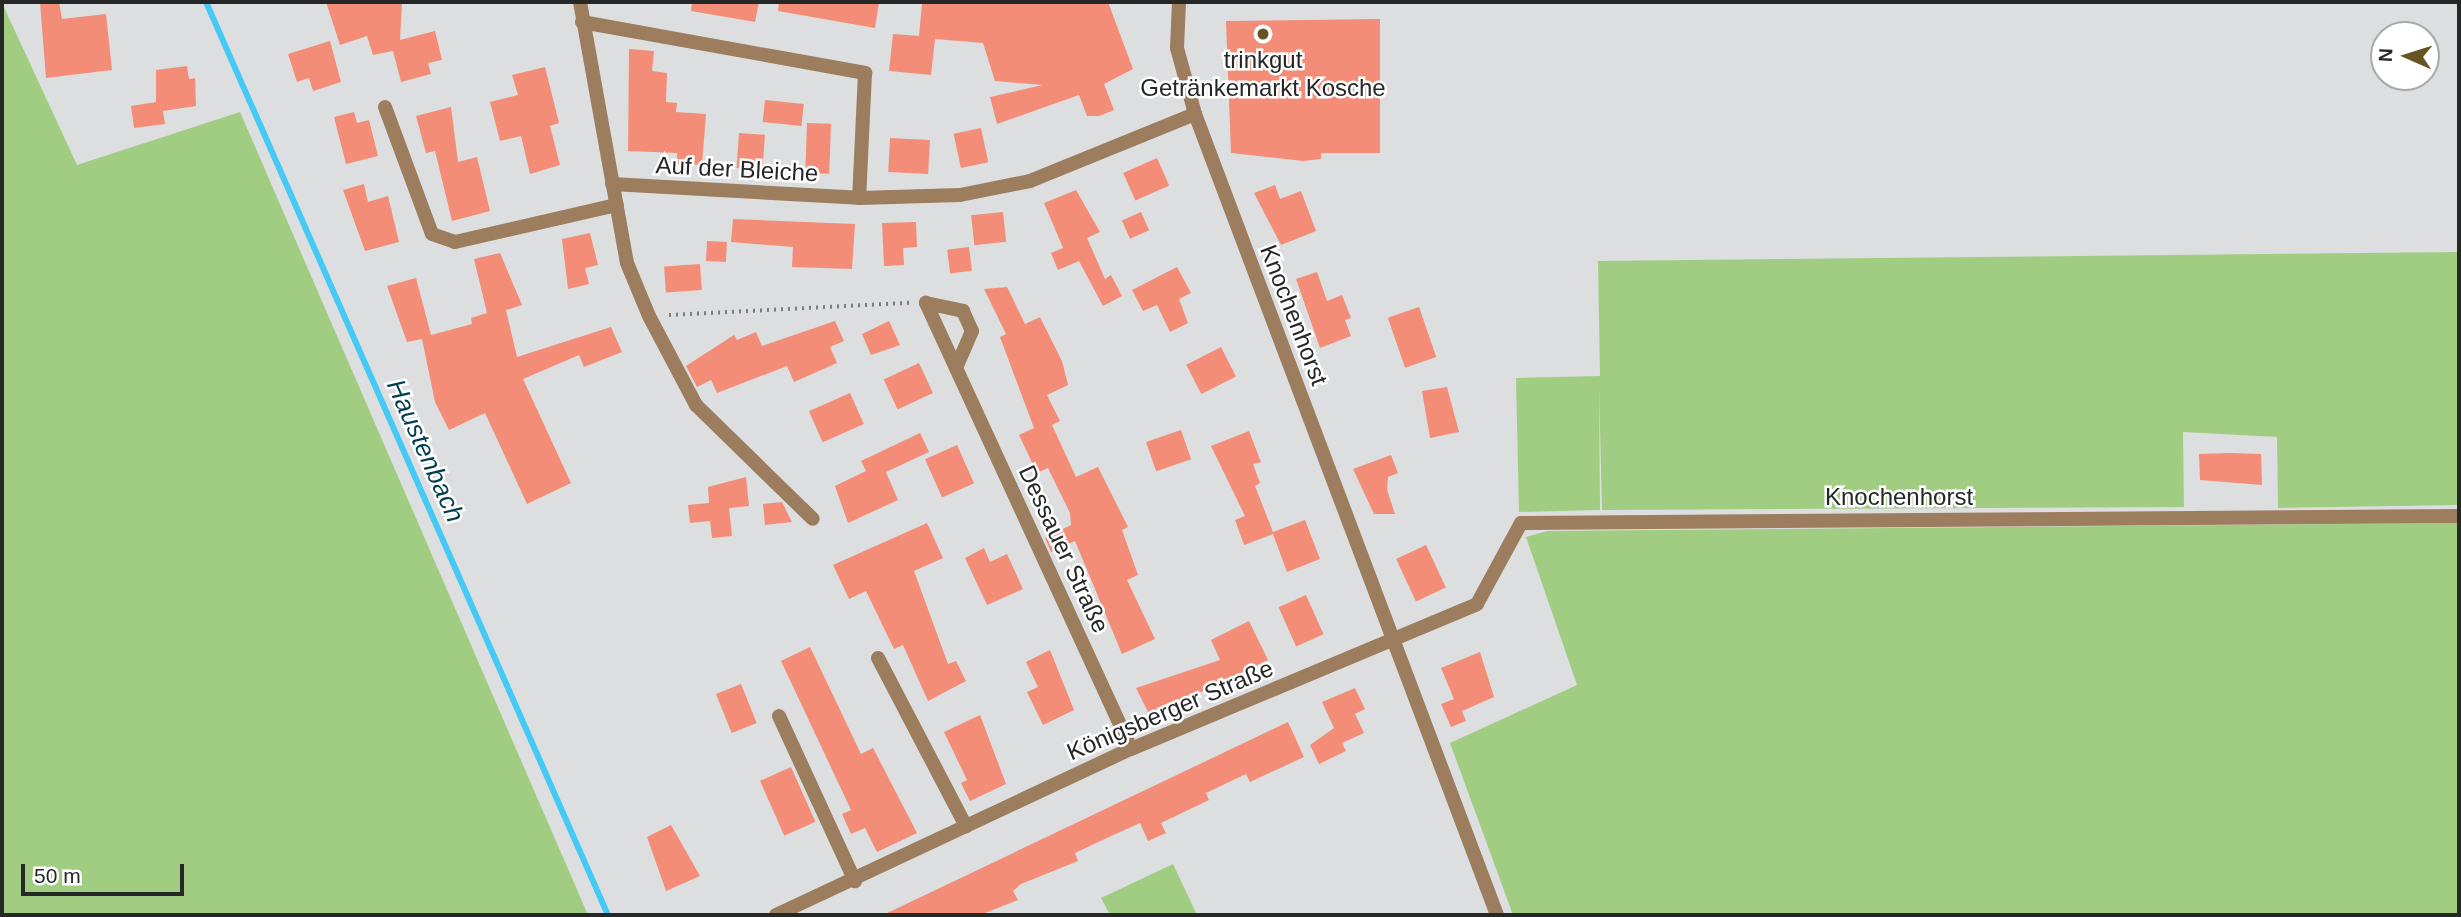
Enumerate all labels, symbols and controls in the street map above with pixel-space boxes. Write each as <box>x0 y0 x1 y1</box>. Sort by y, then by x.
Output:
north arrow <box>2370 21 2440 91</box>
marker: trinkgut Getränkemarkt Kosche <box>1255 26 1271 42</box>
place label: trinkgut Getränkemarkt Kosche <box>1140 46 1386 102</box>
text: N <box>2375 48 2396 62</box>
street label: Auf der Bleiche <box>655 150 819 188</box>
street label: Knochenhorst <box>1254 241 1334 389</box>
water label: Haustenbach <box>380 375 470 527</box>
street label: Dessauer Straße <box>1013 461 1115 637</box>
street label: Knochenhorst <box>1825 483 1973 511</box>
street label: Königsberger Straße <box>1062 653 1278 767</box>
scale bar <box>24 850 187 894</box>
text: 50 m <box>34 864 81 887</box>

